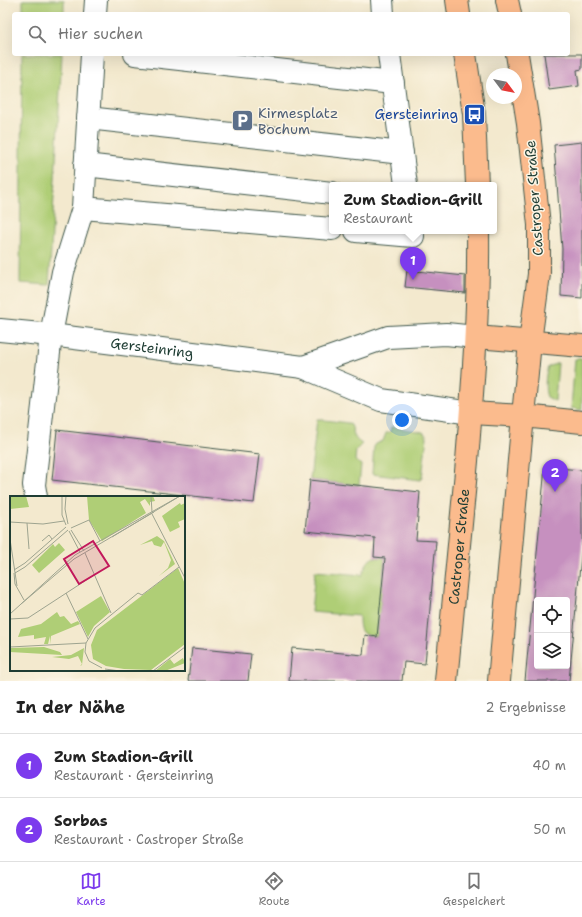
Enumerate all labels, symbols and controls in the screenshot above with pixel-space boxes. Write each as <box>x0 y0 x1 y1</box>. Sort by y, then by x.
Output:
search box <box>12 12 570 56</box>
icon: search <box>26 23 48 45</box>
text: Hier suchen <box>58 24 143 44</box>
north arrow <box>486 68 522 104</box>
bus stop icon: Gersteinring <box>461 101 487 127</box>
place label: Kirmesplatz Bochum <box>258 104 338 138</box>
place label: Gersteinring <box>375 105 458 123</box>
parking icon: Kirmesplatz Bochum <box>230 108 256 134</box>
street label: Castroper Straße <box>521 139 547 257</box>
popup <box>329 182 497 234</box>
text: Zum Stadion-Grill <box>343 190 483 210</box>
text: Restaurant <box>343 210 413 227</box>
pin: 1 <box>400 247 426 280</box>
street label: Gersteinring <box>109 334 195 362</box>
your location <box>392 410 412 430</box>
pin: 2 <box>542 459 568 492</box>
street label: Castroper Straße <box>444 488 473 605</box>
inset map <box>10 496 185 671</box>
map controls <box>534 597 570 669</box>
button: locate <box>534 597 570 633</box>
button: layers <box>534 633 570 669</box>
text: In der Nähe <box>16 696 125 718</box>
text: 2 Ergebnisse <box>486 699 566 716</box>
text: Zum Stadion-Grill <box>54 747 193 767</box>
text: 1 <box>26 757 32 774</box>
text: 40 m <box>532 757 566 774</box>
text: Restaurant · Gersteinring <box>54 767 214 784</box>
text: Sorbas <box>54 811 108 831</box>
text: 2 <box>24 821 34 838</box>
text: 50 m <box>533 821 566 838</box>
text: Restaurant · Castroper Straße <box>54 831 244 848</box>
tab: Karte <box>77 870 106 909</box>
tab: Route <box>259 870 290 909</box>
tab: Gespeichert <box>443 870 505 909</box>

